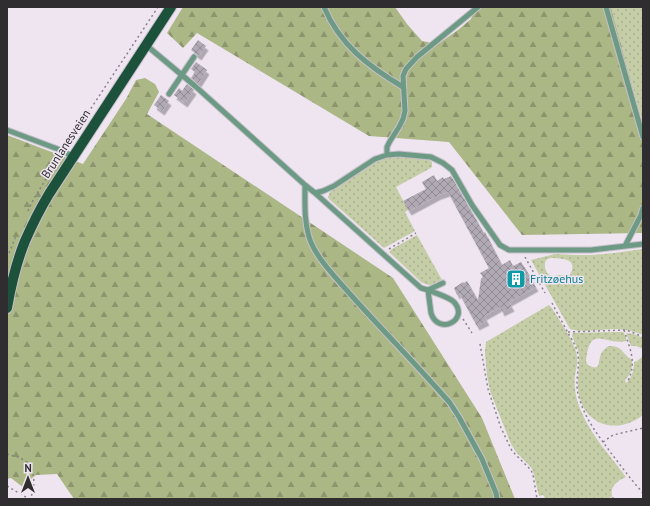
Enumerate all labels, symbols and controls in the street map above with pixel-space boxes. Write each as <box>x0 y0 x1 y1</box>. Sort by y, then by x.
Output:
street label: Brunlanesveien <box>38 107 93 181</box>
building icon: Fritzøehus <box>505 268 527 290</box>
place label: Fritzøehus <box>530 271 583 286</box>
north arrow <box>8 458 48 498</box>
text: N <box>24 461 32 475</box>

